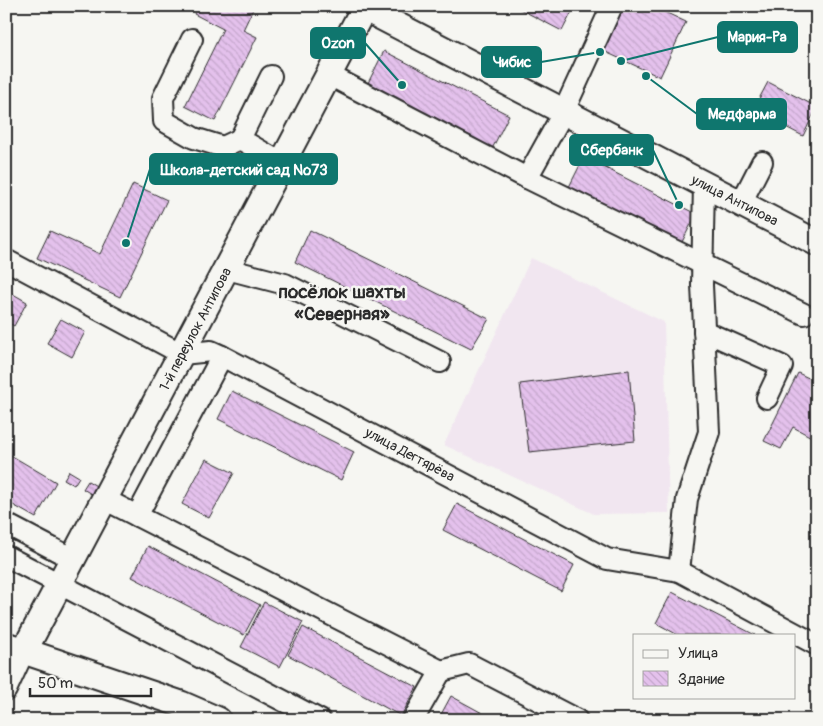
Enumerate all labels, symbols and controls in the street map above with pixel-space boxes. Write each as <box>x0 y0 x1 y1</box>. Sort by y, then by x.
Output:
callout: Мария-Ра <box>718 22 797 52</box>
callout: Ozon <box>311 28 365 58</box>
text: Мария-Ра <box>727 28 787 47</box>
text: Ozon <box>321 34 355 53</box>
callout: Чибис <box>482 47 541 77</box>
text: Чибис <box>493 53 532 72</box>
callout: Медфарма <box>697 99 786 129</box>
text: Медфарма <box>708 105 776 124</box>
callout: Сбербанк <box>570 135 653 165</box>
text: Сбербанк <box>580 141 644 160</box>
callout: Школа-детский сад №73 <box>150 154 337 184</box>
text: Школа-детский сад №73 <box>159 161 328 180</box>
street label: улица Антипова <box>688 171 781 230</box>
street label: 1-й переулок Антипова <box>156 265 235 394</box>
district label: посёлок шахты «Северная» <box>278 280 406 326</box>
street label: улица Дегтярёва <box>361 423 458 485</box>
legend <box>633 634 796 698</box>
text: Улица <box>678 644 718 663</box>
scale bar <box>30 666 151 698</box>
text: Здание <box>678 670 725 689</box>
text: 50 m <box>38 674 73 693</box>

